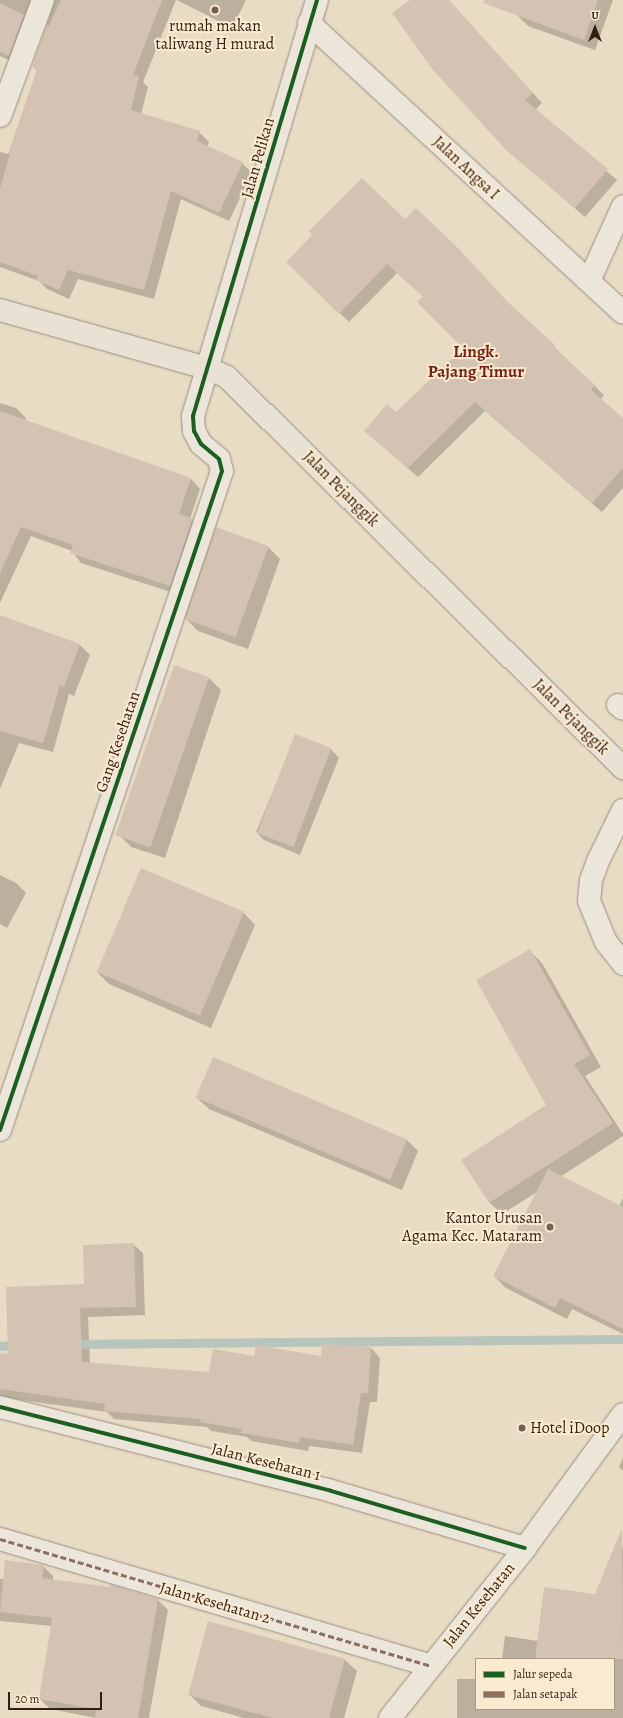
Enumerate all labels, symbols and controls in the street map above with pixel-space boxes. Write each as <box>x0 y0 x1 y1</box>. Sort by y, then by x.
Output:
marker: rumah makan taliwang H murad <box>210 5 220 15</box>
north arrow <box>575 8 615 48</box>
text: U <box>591 8 599 23</box>
place label: rumah makan taliwang H murad <box>156 16 274 54</box>
street label: Jalan Pelikan <box>237 115 279 201</box>
street label: Jalan Angsa I <box>429 132 503 204</box>
district label: Lingk. Pajang Timur <box>428 342 524 382</box>
street label: Jalan Pejanggik <box>299 447 383 531</box>
street label: Jalan Pejanggik <box>529 675 613 759</box>
street label: Gang Kesehatan <box>92 689 144 795</box>
place label: Kantor Urusan Agama Kec. Mataram <box>402 1208 542 1246</box>
marker: Kantor Urusan Agama Kec. Mataram <box>545 1222 555 1232</box>
place label: Hotel iDoop <box>530 1418 609 1438</box>
marker: Hotel iDoop <box>517 1423 527 1433</box>
street label: Jalan Kesehatan 1 <box>209 1439 323 1485</box>
street label: Jalan Kesehatan <box>439 1559 519 1651</box>
street label: Jalan Kesehatan 2 <box>158 1578 272 1628</box>
legend <box>475 1658 615 1710</box>
text: Jalur sepeda <box>513 1666 573 1682</box>
scale bar <box>10 1684 104 1710</box>
text: Jalan setapak <box>513 1686 577 1702</box>
text: 20 m <box>15 1691 39 1707</box>

